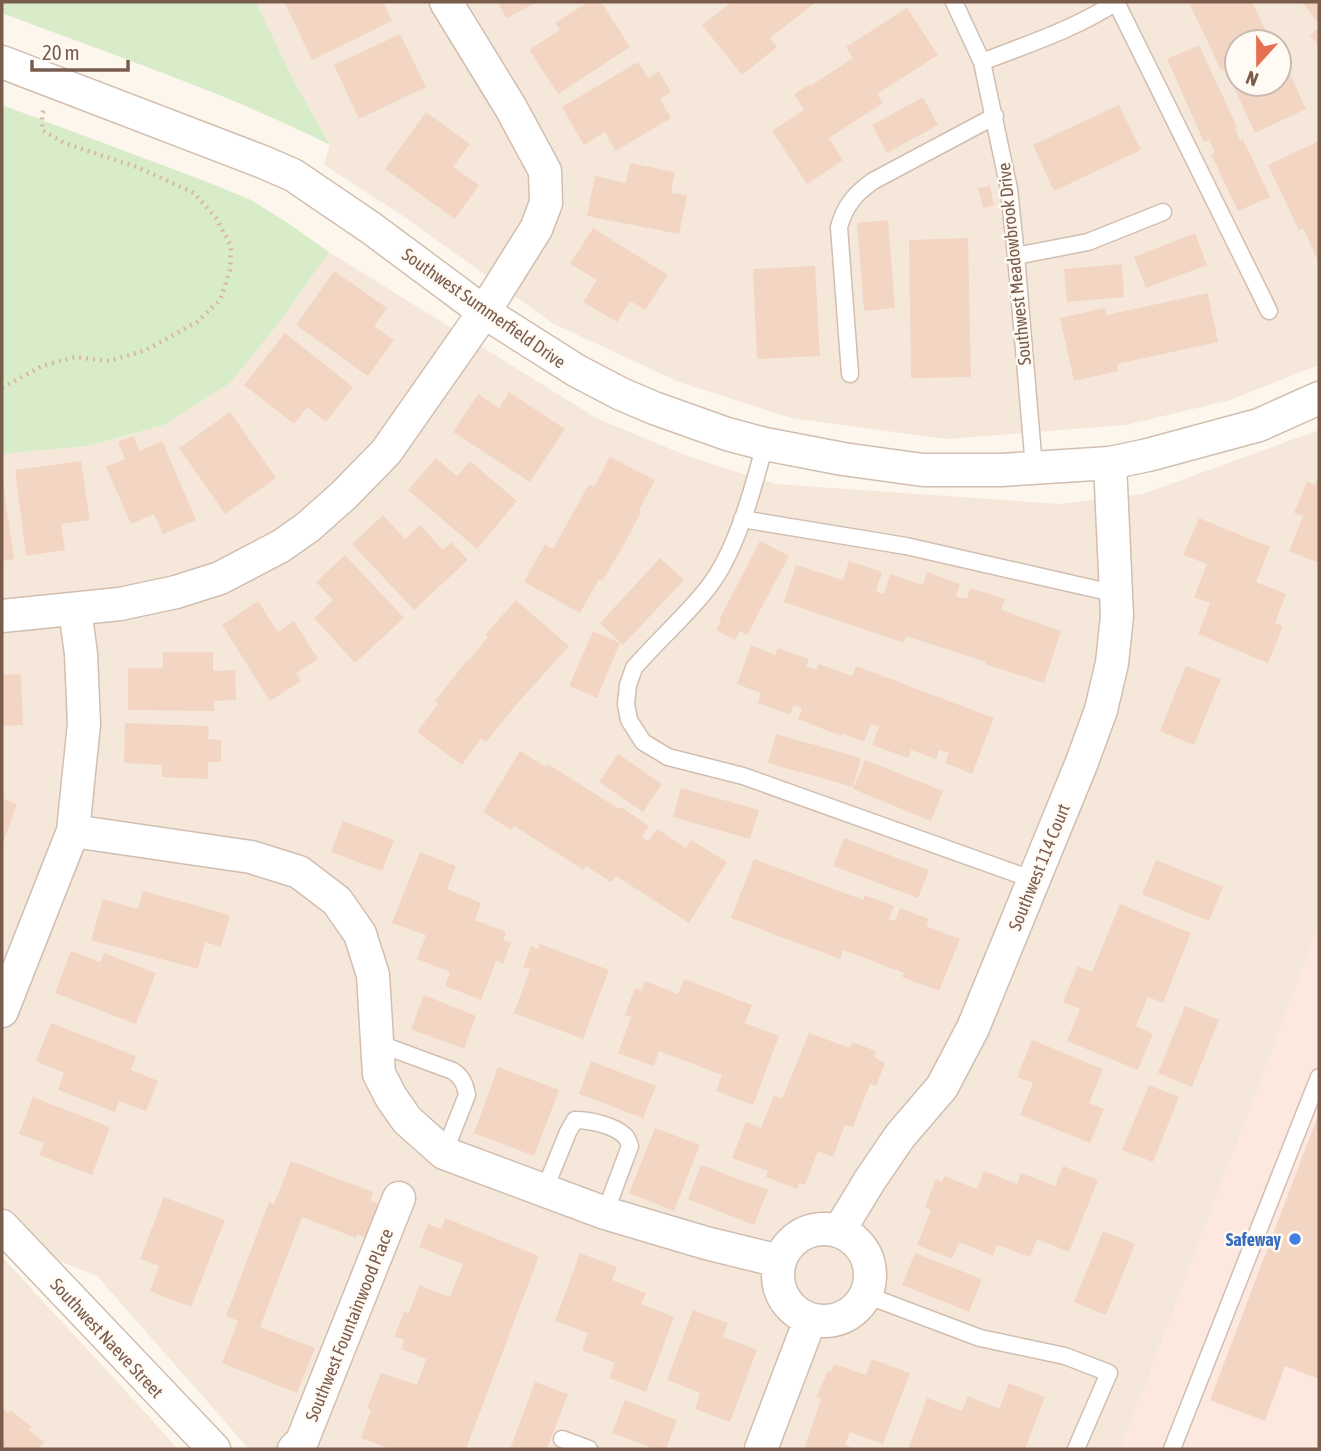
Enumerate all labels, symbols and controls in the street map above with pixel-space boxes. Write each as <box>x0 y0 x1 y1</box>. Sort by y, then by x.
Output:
scale bar <box>32 28 128 72</box>
north arrow <box>1223 28 1293 98</box>
text: 20 m <box>42 40 80 64</box>
text: N <box>1243 67 1261 91</box>
street label: Southwest Meadowbrook Drive <box>993 162 1035 366</box>
street label: Southwest Summerfield Drive <box>398 244 570 372</box>
street label: Southwest 114 Court <box>1004 801 1074 933</box>
street label: Southwest Fountainwood Place <box>301 1226 397 1424</box>
place label: Safeway <box>1226 1229 1282 1250</box>
marker: Safeway <box>1287 1231 1303 1247</box>
street label: Southwest Naeve Street <box>46 1274 168 1402</box>

